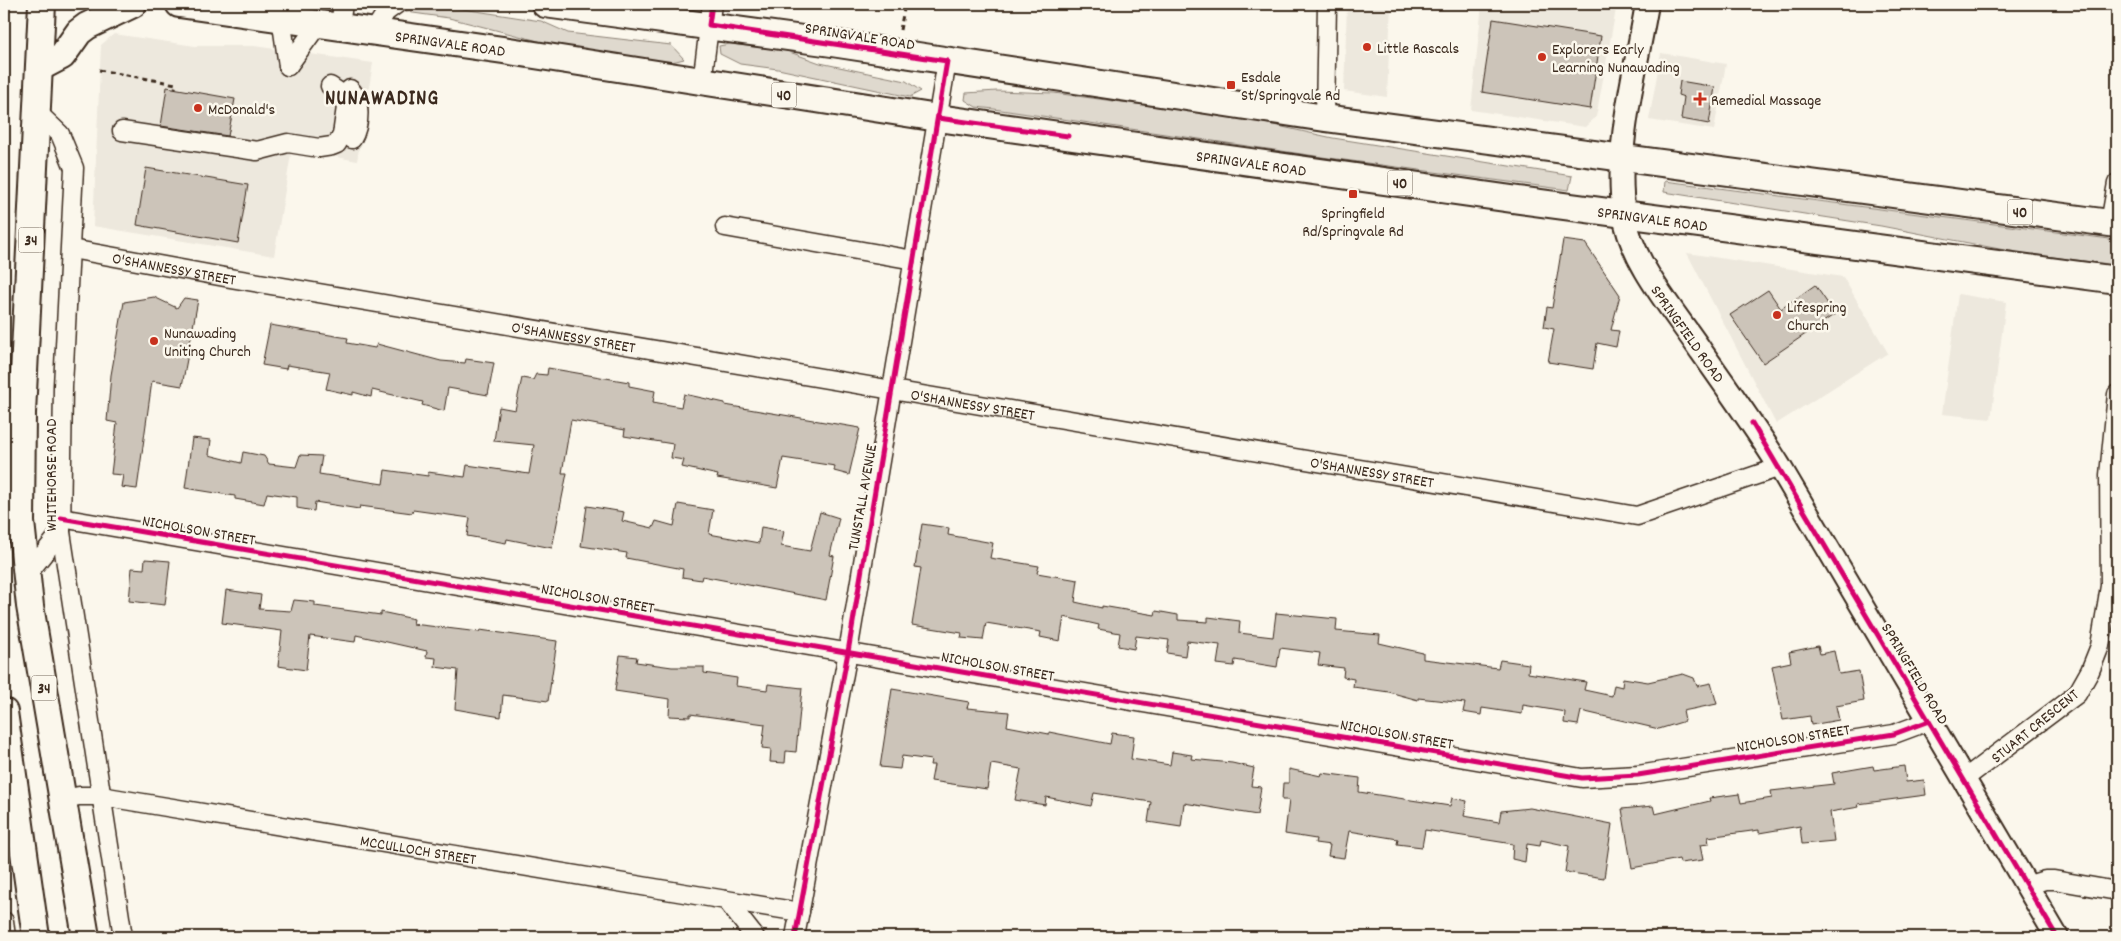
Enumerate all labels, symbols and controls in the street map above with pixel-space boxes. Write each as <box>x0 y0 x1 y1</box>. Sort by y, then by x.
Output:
street label: SPRINGVALE ROAD <box>803 17 916 58</box>
street label: SPRINGVALE ROAD <box>393 26 507 64</box>
place label: Little Rascals <box>1377 38 1460 61</box>
place label: Explorers Early Learning Nunawading <box>1552 39 1680 80</box>
marker: Little Rascals <box>1361 41 1373 53</box>
marker: Explorers Early Learning Nunawading <box>1536 51 1548 63</box>
place label: Esdale St/Springvale Rd <box>1241 67 1340 108</box>
marker: Esdale St/Springvale Rd <box>1225 79 1237 91</box>
road number: 40 <box>772 82 796 108</box>
district label: NUNAWADING <box>325 85 439 115</box>
place label: Remedial Massage <box>1711 90 1821 113</box>
marker: Remedial Massage <box>1693 92 1707 106</box>
place label: McDonald's <box>208 99 276 122</box>
marker: McDonald's <box>192 102 204 114</box>
street label: SPRINGVALE ROAD <box>1194 146 1308 184</box>
road number: 40 <box>1388 170 1412 196</box>
marker: Springfield Rd/Springvale Rd <box>1347 188 1359 200</box>
road number: 40 <box>2008 200 2032 224</box>
street label: SPRINGVALE ROAD <box>1596 202 1709 239</box>
place label: Springfield Rd/Springvale Rd <box>1302 203 1404 244</box>
road number: 34 <box>18 228 44 252</box>
street label: O'SHANNESSY STREET <box>110 248 238 293</box>
street label: SPRINGFIELD ROAD <box>1644 281 1729 388</box>
place label: Lifespring Church <box>1787 297 1847 338</box>
marker: Lifespring Church <box>1771 309 1783 321</box>
street label: O'SHANNESSY STREET <box>509 317 637 360</box>
place label: Nunawading Uniting Church <box>164 323 251 364</box>
marker: Nunawading Uniting Church <box>148 335 160 347</box>
street label: O'SHANNESSY STREET <box>909 384 1037 428</box>
street label: WHITEHORSE ROAD <box>41 418 64 532</box>
street label: TUNSTALL AVENUE <box>843 442 884 552</box>
street label: O'SHANNESSY STREET <box>1308 452 1436 496</box>
street label: NICHOLSON STREET <box>140 510 258 553</box>
street label: NICHOLSON STREET <box>539 578 657 621</box>
street label: SPRINGFIELD ROAD <box>1874 619 1953 729</box>
street label: NICHOLSON STREET <box>939 646 1057 689</box>
road number: 34 <box>32 676 56 700</box>
street label: STUART CRESCENT <box>1987 684 2085 770</box>
street label: NICHOLSON STREET <box>1338 714 1456 757</box>
street label: NICHOLSON STREET <box>1735 719 1852 760</box>
street label: MCCULLOCH STREET <box>358 830 478 872</box>

